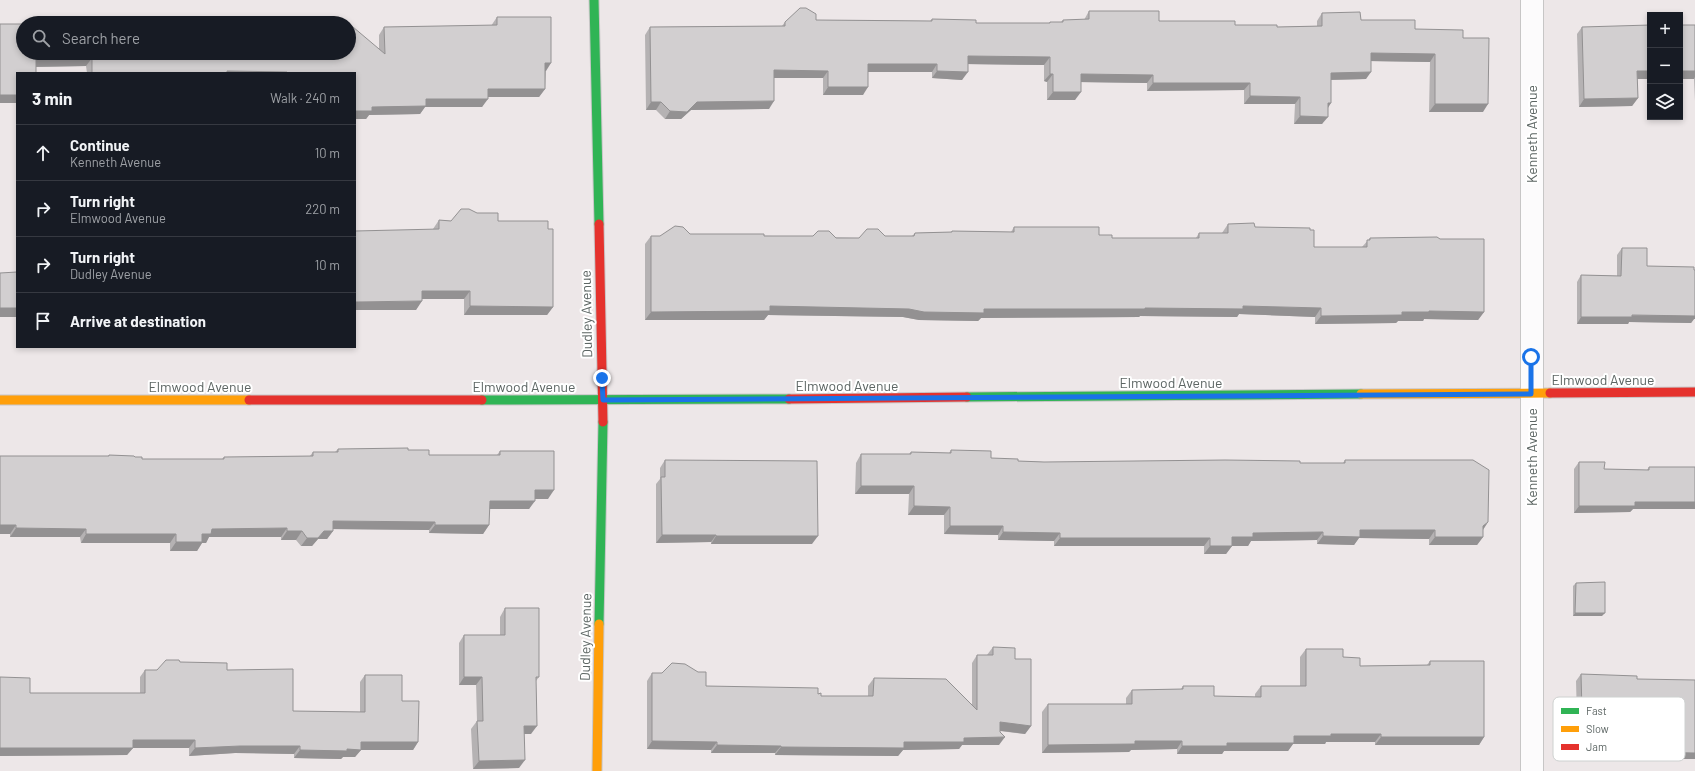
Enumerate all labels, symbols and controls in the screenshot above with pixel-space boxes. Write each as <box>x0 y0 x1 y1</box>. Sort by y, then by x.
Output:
map controls <box>1647 12 1683 120</box>
button: + <box>1647 12 1683 48</box>
search box <box>16 16 356 60</box>
icon: search <box>30 27 52 49</box>
text: Search here <box>62 29 140 47</box>
button: − <box>1647 48 1683 84</box>
button: layers <box>1647 84 1683 120</box>
street label: Kenneth Avenue <box>1523 85 1540 183</box>
text: 3 min <box>32 88 72 108</box>
text: Walk · 240 m <box>270 90 340 106</box>
text: Continue <box>70 136 130 154</box>
icon: ahead <box>32 142 54 164</box>
text: 10 m <box>315 145 340 161</box>
text: Kenneth Avenue <box>70 154 161 170</box>
text: Turn right <box>70 192 135 210</box>
icon: right <box>32 198 54 220</box>
text: 220 m <box>305 201 340 217</box>
text: Elmwood Avenue <box>70 210 166 226</box>
text: Turn right <box>70 248 135 266</box>
icon: right <box>32 254 54 276</box>
text: 10 m <box>315 257 340 273</box>
text: Dudley Avenue <box>70 266 152 282</box>
street label: Dudley Avenue <box>577 270 595 358</box>
icon: arrive <box>32 310 54 332</box>
text: Arrive at destination <box>70 312 206 330</box>
route start <box>1522 348 1540 366</box>
route end <box>593 369 611 387</box>
street label: Elmwood Avenue <box>1551 371 1655 388</box>
street label: Elmwood Avenue <box>1119 374 1223 391</box>
street label: Elmwood Avenue <box>795 377 899 394</box>
street label: Elmwood Avenue <box>148 378 252 395</box>
street label: Elmwood Avenue <box>472 378 576 395</box>
street label: Kenneth Avenue <box>1523 408 1540 506</box>
street label: Dudley Avenue <box>576 593 594 681</box>
legend <box>1553 697 1685 761</box>
text: Fast <box>1586 704 1607 717</box>
text: Slow <box>1586 722 1609 735</box>
text: Jam <box>1586 740 1607 753</box>

